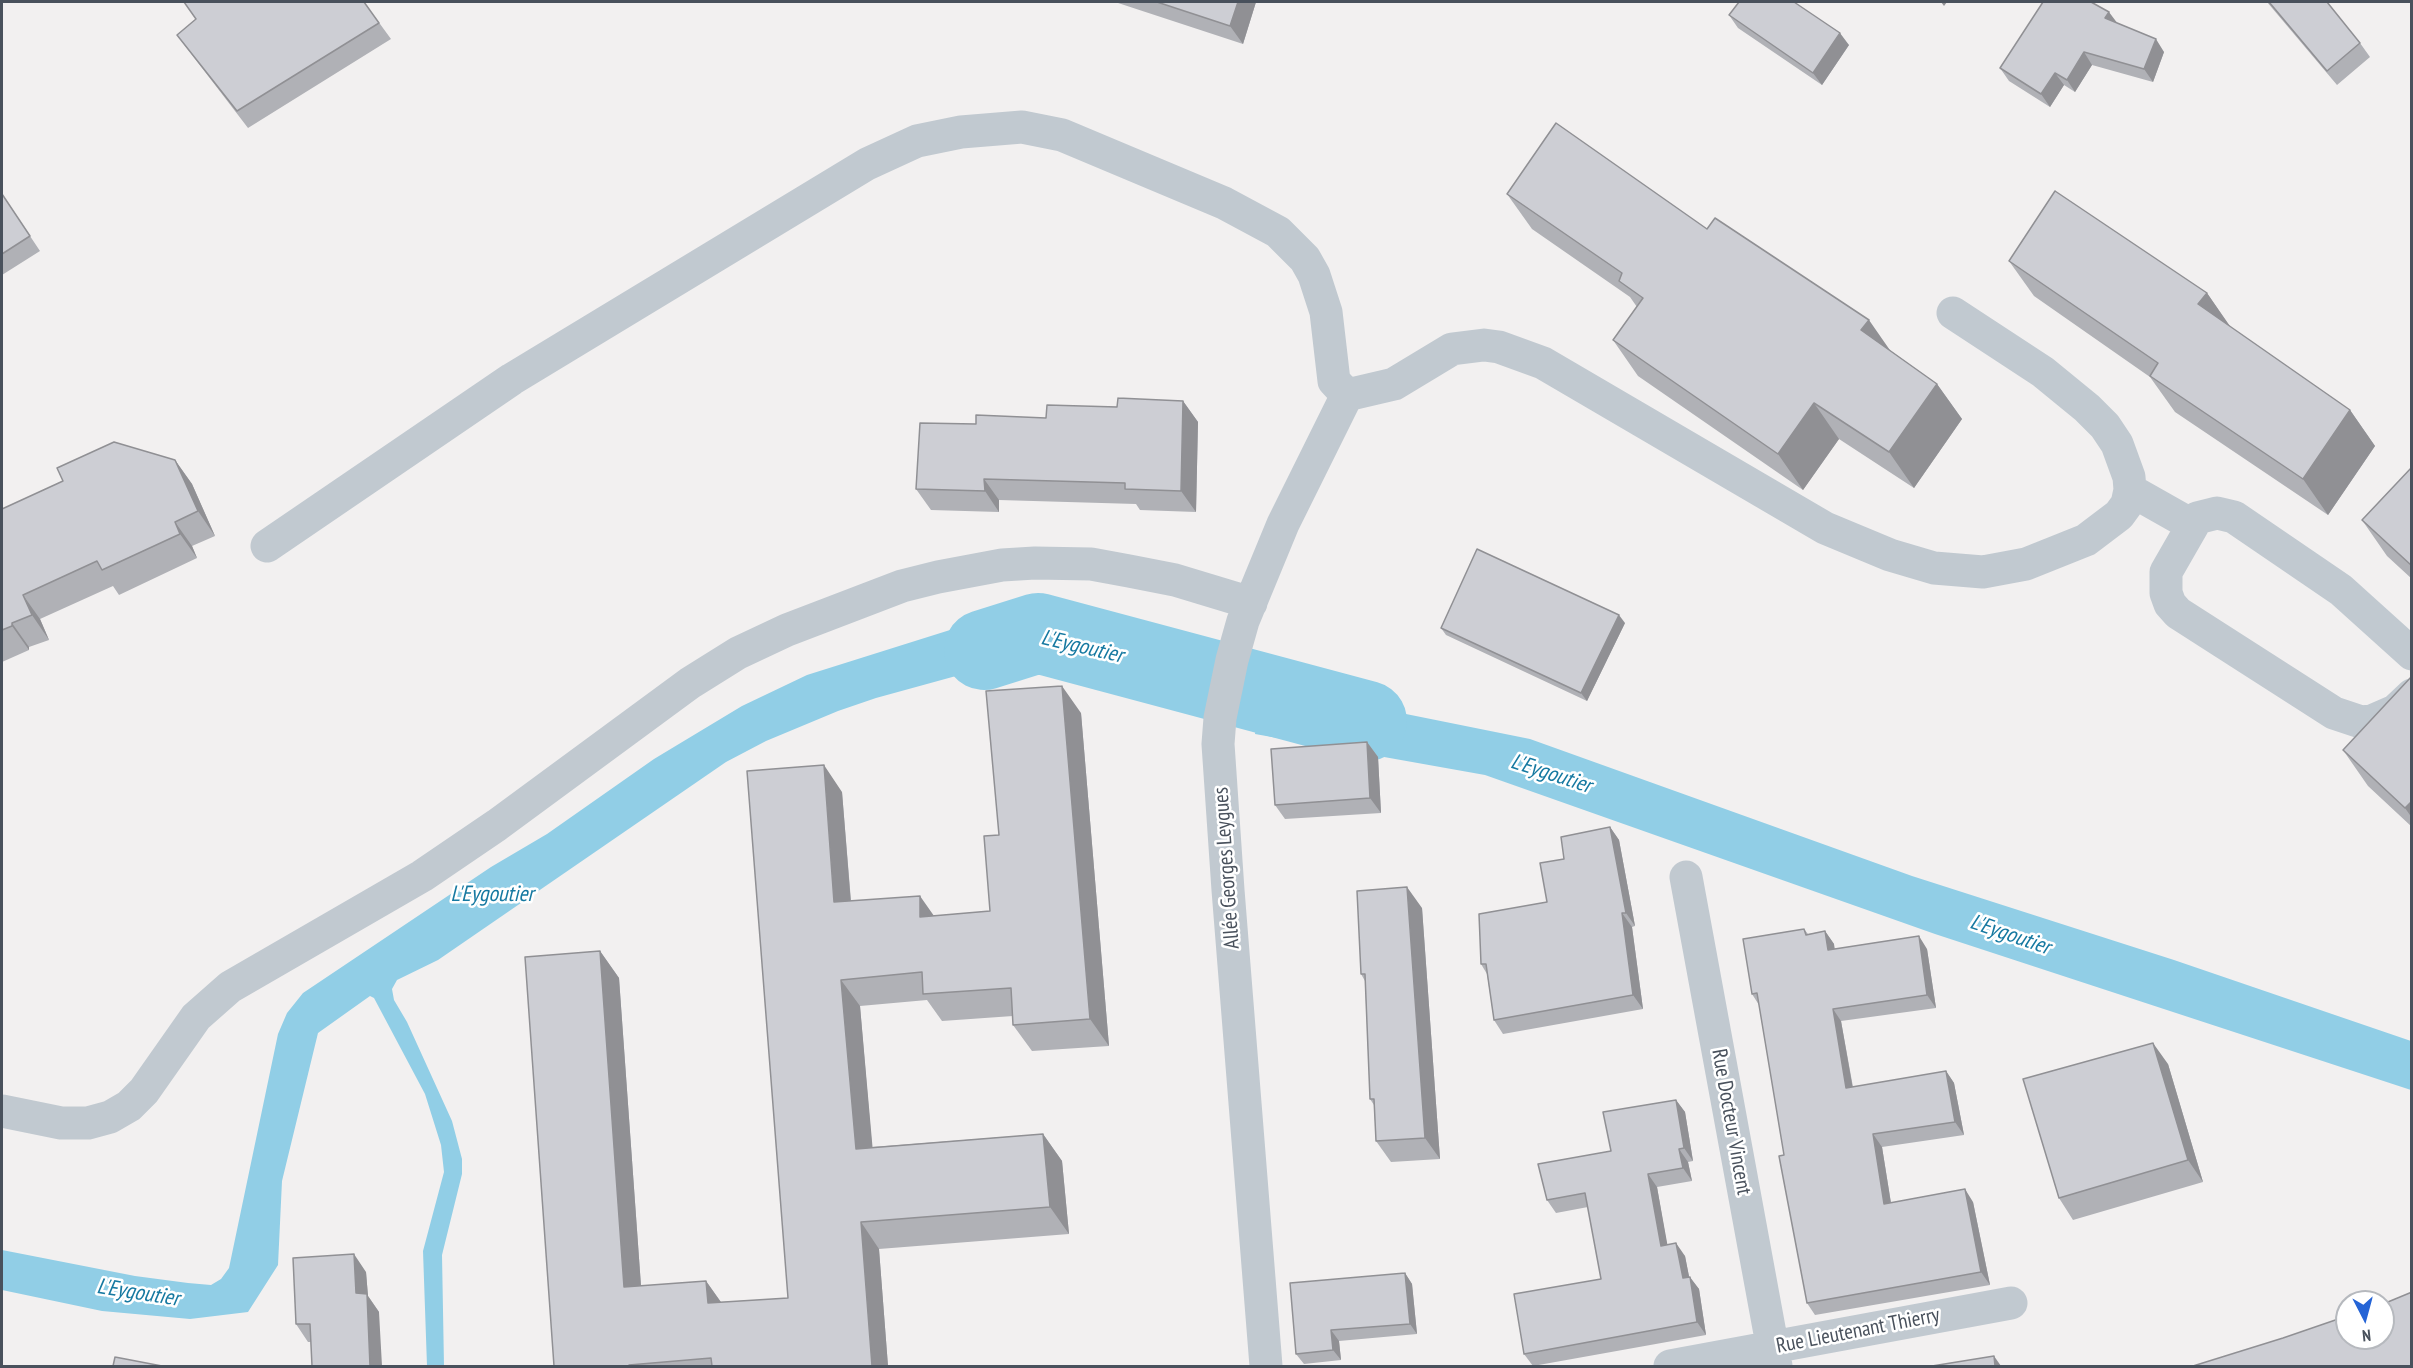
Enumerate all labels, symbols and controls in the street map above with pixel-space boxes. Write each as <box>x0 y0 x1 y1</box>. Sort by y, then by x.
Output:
water label: L'Eygoutier <box>1039 625 1125 669</box>
water label: L'Eygoutier <box>1507 749 1595 799</box>
street label: Allée Georges Leygues <box>1209 786 1245 950</box>
water label: L'Eygoutier <box>450 882 534 908</box>
water label: L'Eygoutier <box>1966 909 2054 961</box>
street label: Rue Docteur Vincent <box>1706 1047 1756 1197</box>
water label: L'Eygoutier <box>95 1273 181 1313</box>
north arrow <box>2335 1290 2395 1350</box>
street label: Rue Lieutenant Thierry <box>1774 1303 1942 1359</box>
text: N <box>2361 1326 2372 1346</box>

